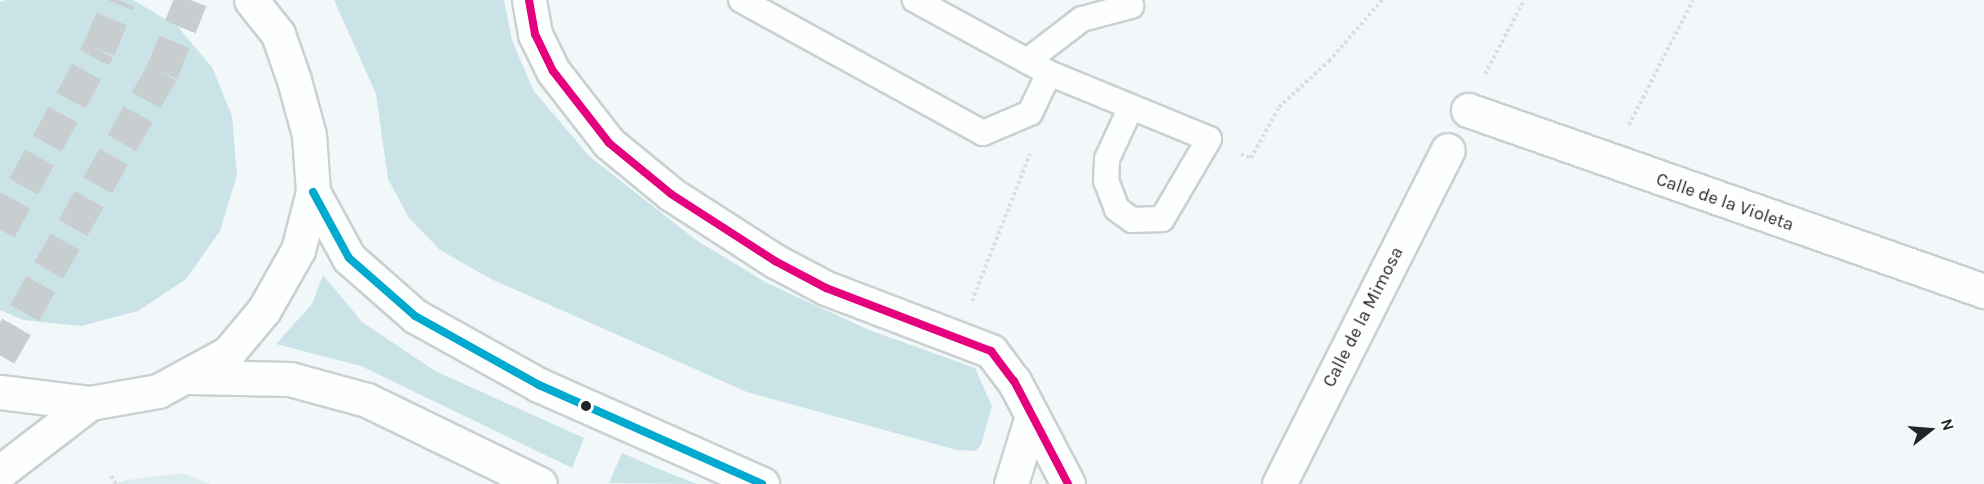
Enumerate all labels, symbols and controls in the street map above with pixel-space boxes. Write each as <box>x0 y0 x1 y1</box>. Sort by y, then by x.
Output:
street label: Calle de la Violeta <box>1653 168 1797 236</box>
street label: Calle de la Mimosa <box>1318 243 1408 391</box>
unlabelled marker <box>580 400 592 412</box>
north arrow <box>1900 400 1960 460</box>
text: N <box>1937 416 1958 433</box>

